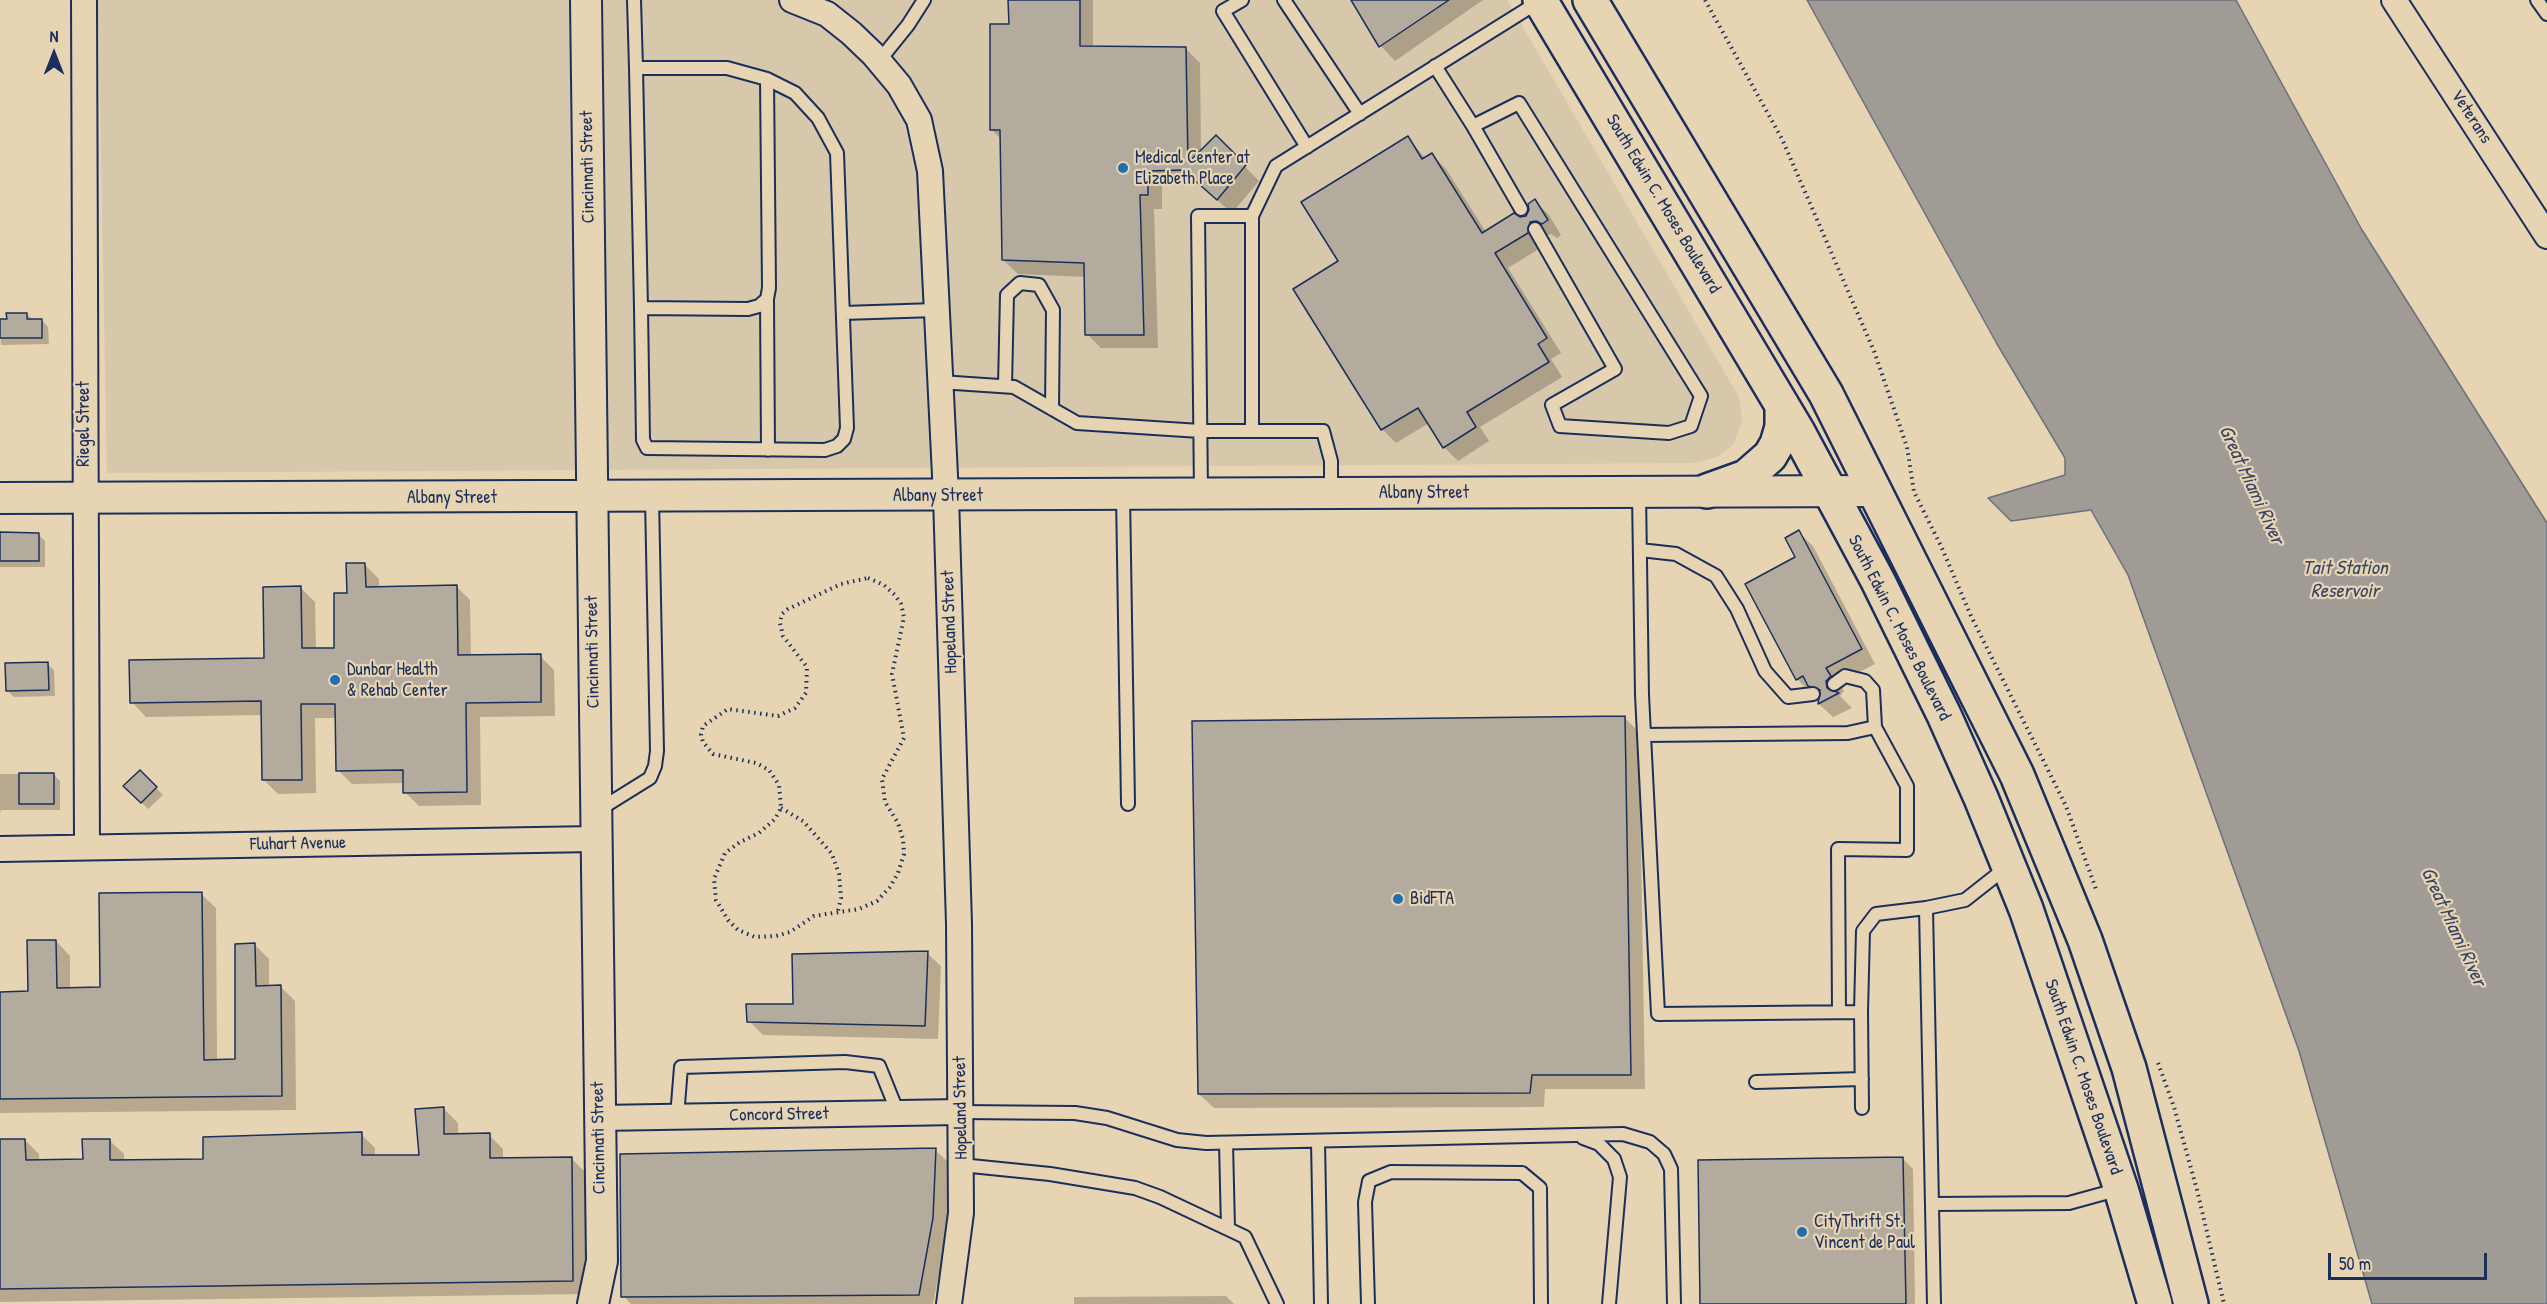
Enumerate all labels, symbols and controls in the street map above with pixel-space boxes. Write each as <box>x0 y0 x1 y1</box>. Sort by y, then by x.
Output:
north arrow <box>24 24 84 84</box>
text: N <box>50 25 58 47</box>
street label: Veterans <box>2446 86 2496 148</box>
street label: Cincinnati Street <box>576 110 600 224</box>
street label: South Edwin C. Moses Boulevard <box>1601 111 1725 297</box>
place label: Medical Center at Elizabeth Place <box>1135 147 1250 190</box>
marker: Medical Center at Elizabeth Place <box>1116 161 1130 175</box>
street label: Riegel Street <box>73 381 95 467</box>
water label: Great Miami River <box>2213 422 2289 548</box>
street label: Albany Street <box>1379 482 1469 504</box>
street label: Albany Street <box>893 485 983 507</box>
street label: Albany Street <box>407 487 497 509</box>
street label: South Edwin C. Moses Boulevard <box>1843 532 1955 724</box>
water label: Tait Station Reservoir <box>2302 557 2388 604</box>
street label: Hopeland Street <box>937 570 963 674</box>
street label: Cincinnati Street <box>581 595 605 709</box>
place label: Dunbar Health & Rehab Center <box>347 659 448 702</box>
marker: Dunbar Health & Rehab Center <box>328 673 342 687</box>
street label: Fluhart Avenue <box>250 832 346 856</box>
water label: Great Miami River <box>2415 864 2491 990</box>
place label: BidFTA <box>1410 888 1454 910</box>
marker: BidFTA <box>1391 892 1405 906</box>
street label: South Edwin C. Moses Boulevard <box>2039 977 2127 1177</box>
street label: Hopeland Street <box>949 1056 973 1160</box>
street label: Cincinnati Street <box>587 1081 611 1195</box>
street label: Concord Street <box>729 1103 829 1127</box>
place label: CityThrift St. Vincent de Paul <box>1814 1211 1915 1254</box>
marker: CityThrift St. Vincent de Paul <box>1795 1225 1809 1239</box>
scale bar <box>2331 1241 2490 1279</box>
text: 50 m <box>2339 1251 2371 1276</box>

